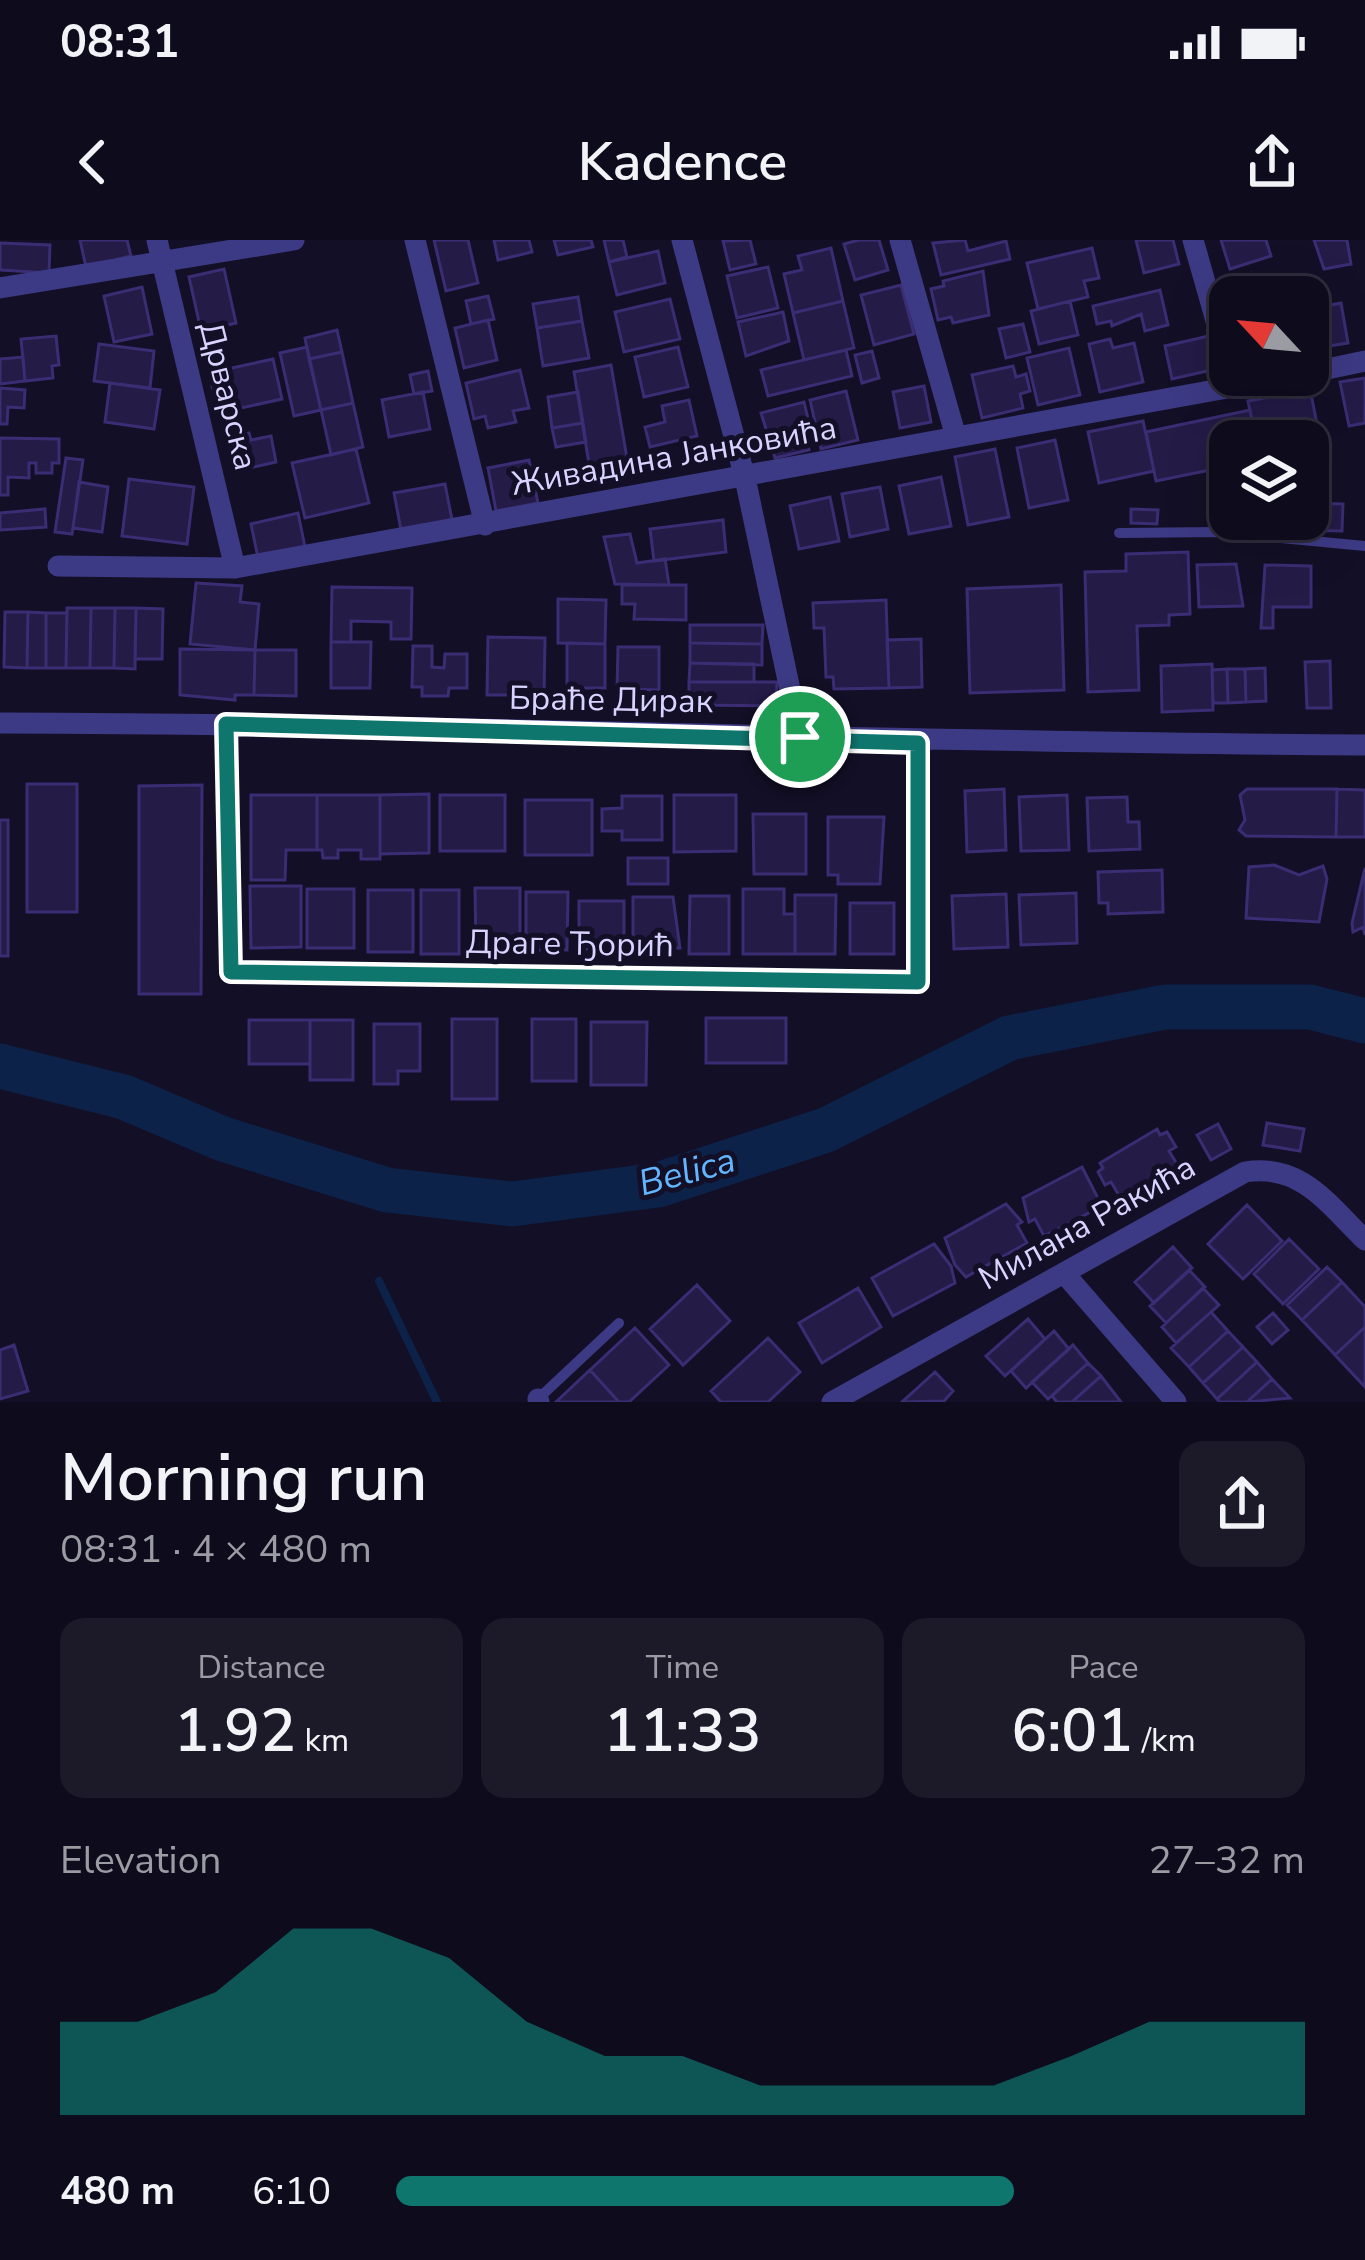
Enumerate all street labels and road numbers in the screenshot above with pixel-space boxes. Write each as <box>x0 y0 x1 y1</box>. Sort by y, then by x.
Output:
street label: Дрварска <box>188 317 268 475</box>
street label: Живадина Јанковића <box>508 405 840 507</box>
street label: Браће Дирак <box>508 676 714 724</box>
street label: Драге Ђорић <box>466 920 674 968</box>
street label: Милана Ракића <box>970 1145 1204 1301</box>

